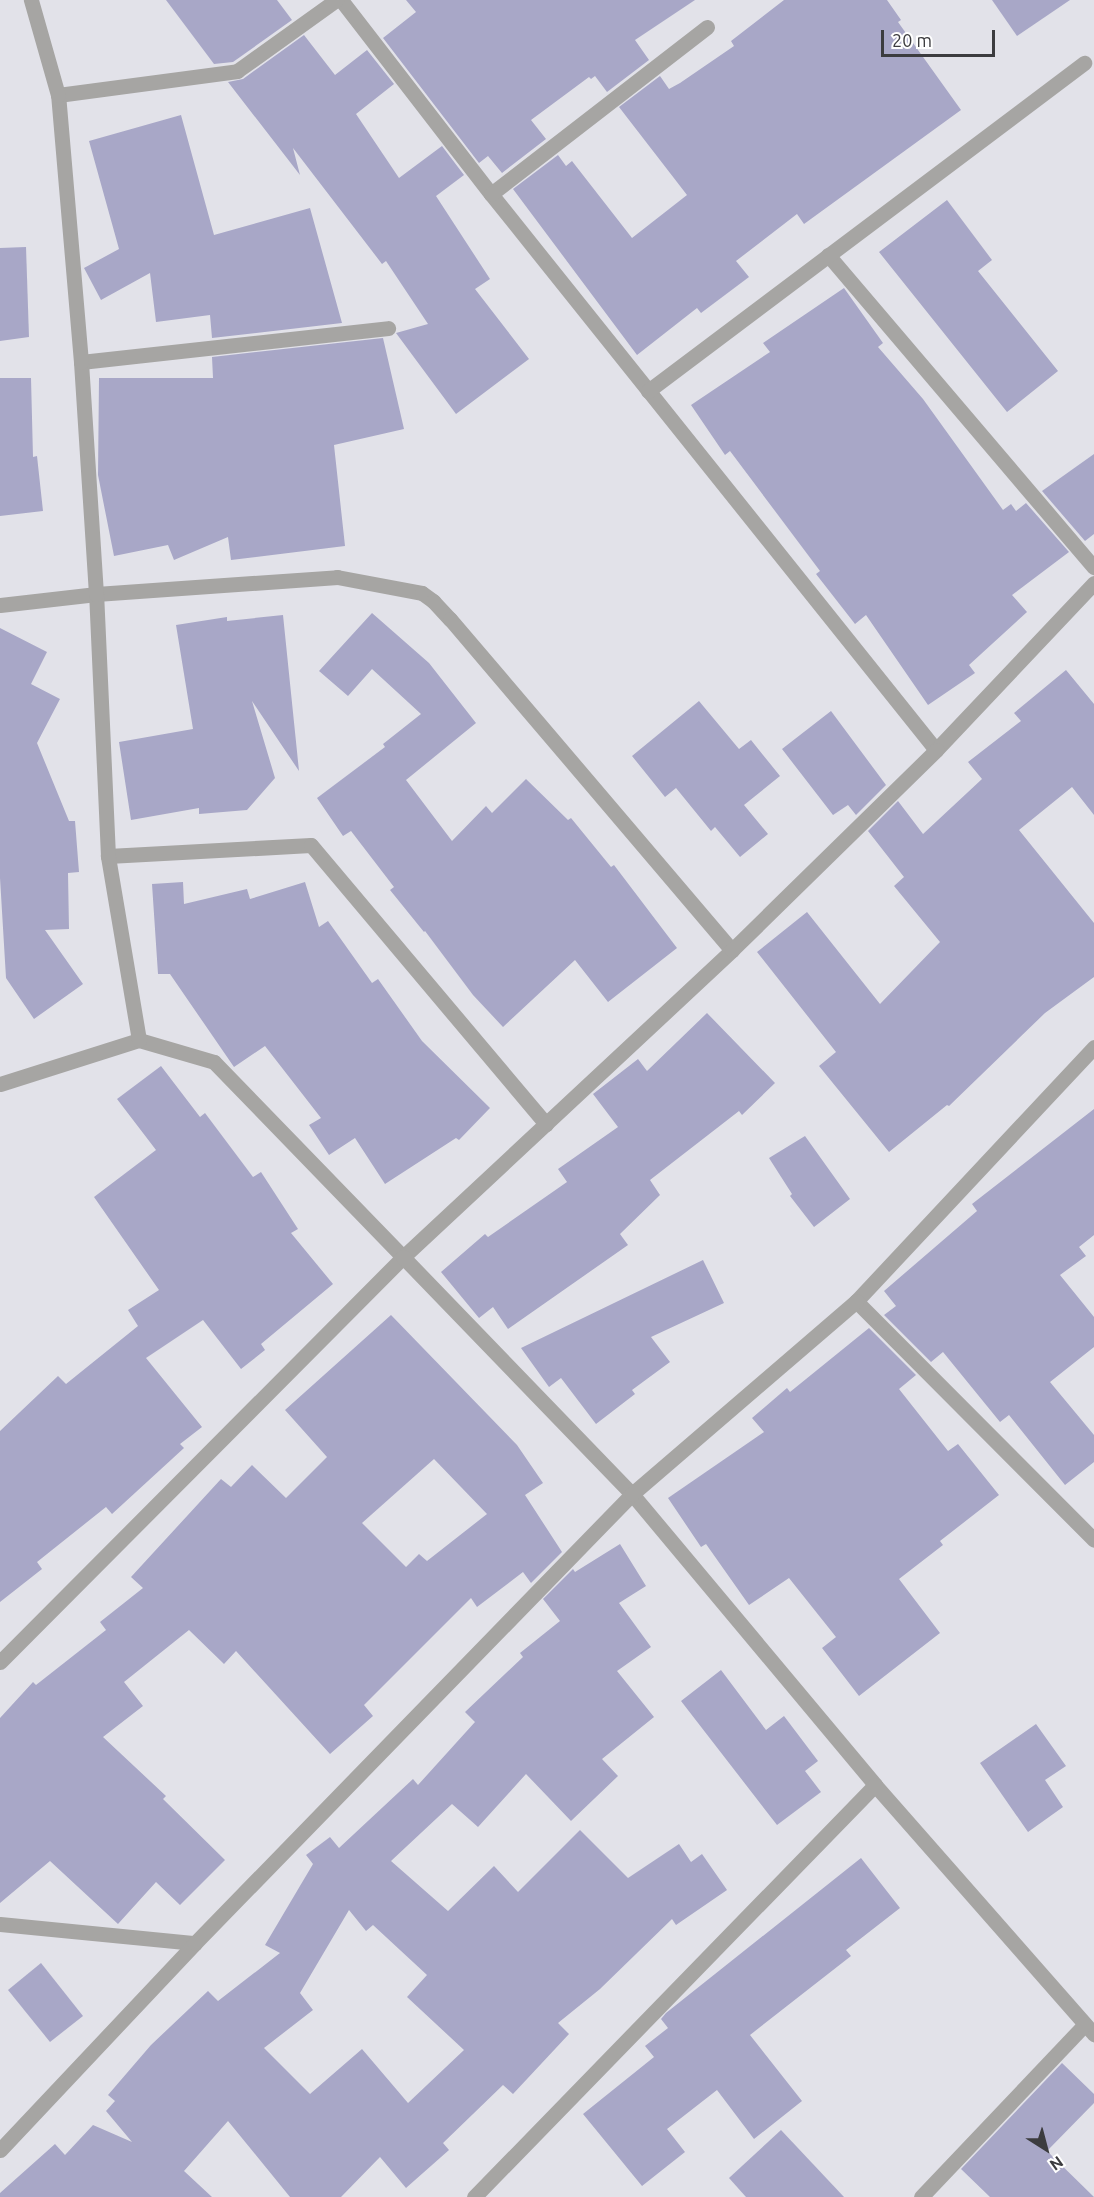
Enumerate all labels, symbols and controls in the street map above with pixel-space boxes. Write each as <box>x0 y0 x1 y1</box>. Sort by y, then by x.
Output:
scale bar <box>884 18 998 56</box>
text: 20 m <box>892 30 932 50</box>
north arrow <box>1016 2119 1076 2179</box>
text: N <box>1046 2153 1067 2174</box>

